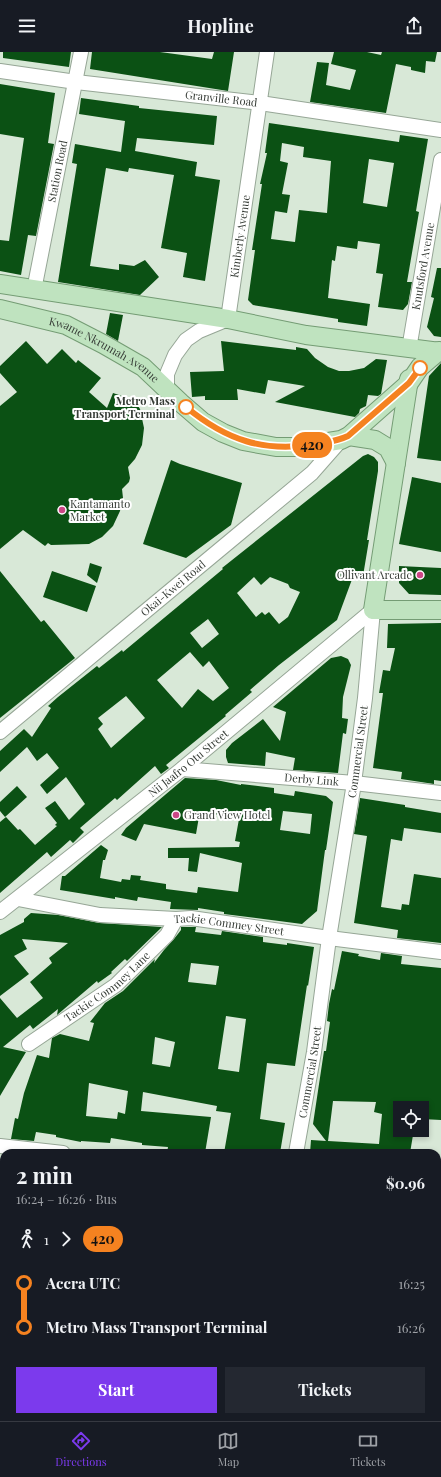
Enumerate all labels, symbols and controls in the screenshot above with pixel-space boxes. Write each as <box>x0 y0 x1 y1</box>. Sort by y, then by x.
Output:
text: Hopline <box>187 14 254 38</box>
icon: menu <box>16 15 38 37</box>
icon: share <box>403 15 425 37</box>
street label: Granville Road <box>184 87 259 110</box>
street label: Station Road <box>44 138 71 204</box>
street label: Kimberly Avenue <box>226 193 253 279</box>
street label: Knutsford Avenue <box>408 221 437 311</box>
street label: Kwame Nkrumah Avenue <box>48 313 163 386</box>
unlabelled marker <box>412 360 428 376</box>
place label: Metro Mass Transport Terminal <box>74 393 176 421</box>
marker: Metro Mass Transport Terminal <box>178 399 194 415</box>
line badge: 420 <box>289 432 335 458</box>
text: 420 <box>300 435 324 454</box>
place label: Kantamanto Market <box>70 496 130 524</box>
marker: Kantamanto Market <box>57 505 67 515</box>
street label: Okai-Kwei Road <box>137 556 209 619</box>
place label: Ollivant Arcade <box>337 567 412 582</box>
marker: Ollivant Arcade <box>415 570 425 580</box>
street label: Commercial Street <box>344 705 371 799</box>
street label: Nii Jaafro Otu Street <box>145 726 231 800</box>
street label: Derby Link <box>284 769 339 789</box>
place label: Grand View Hotel <box>184 807 270 822</box>
marker: Grand View Hotel <box>171 810 181 820</box>
street label: Tackie Commey Street <box>173 910 285 938</box>
street label: Tackie Commey Lane <box>61 948 153 1025</box>
street label: Commercial Street <box>294 1025 324 1119</box>
map controls <box>393 1101 429 1137</box>
button: locate <box>393 1101 429 1137</box>
text: 2 min <box>16 1160 73 1190</box>
text: $0.96 <box>386 1173 425 1193</box>
text: 16:24 – 16:26 · Bus <box>16 1190 117 1207</box>
icon: walk <box>16 1228 38 1250</box>
icon: forward <box>55 1228 77 1250</box>
text: 420 <box>91 1229 115 1248</box>
text: 1 <box>44 1231 49 1248</box>
text: Accra UTC <box>46 1273 120 1293</box>
text: 16:25 <box>398 1275 425 1292</box>
text: Metro Mass Transport Terminal <box>46 1317 267 1337</box>
text: 16:26 <box>397 1319 425 1336</box>
button: Start <box>16 1367 217 1413</box>
button: Tickets <box>225 1367 425 1413</box>
tab: Directions <box>55 1430 107 1469</box>
tab: Map <box>217 1430 239 1469</box>
tab: Tickets <box>350 1430 386 1469</box>

